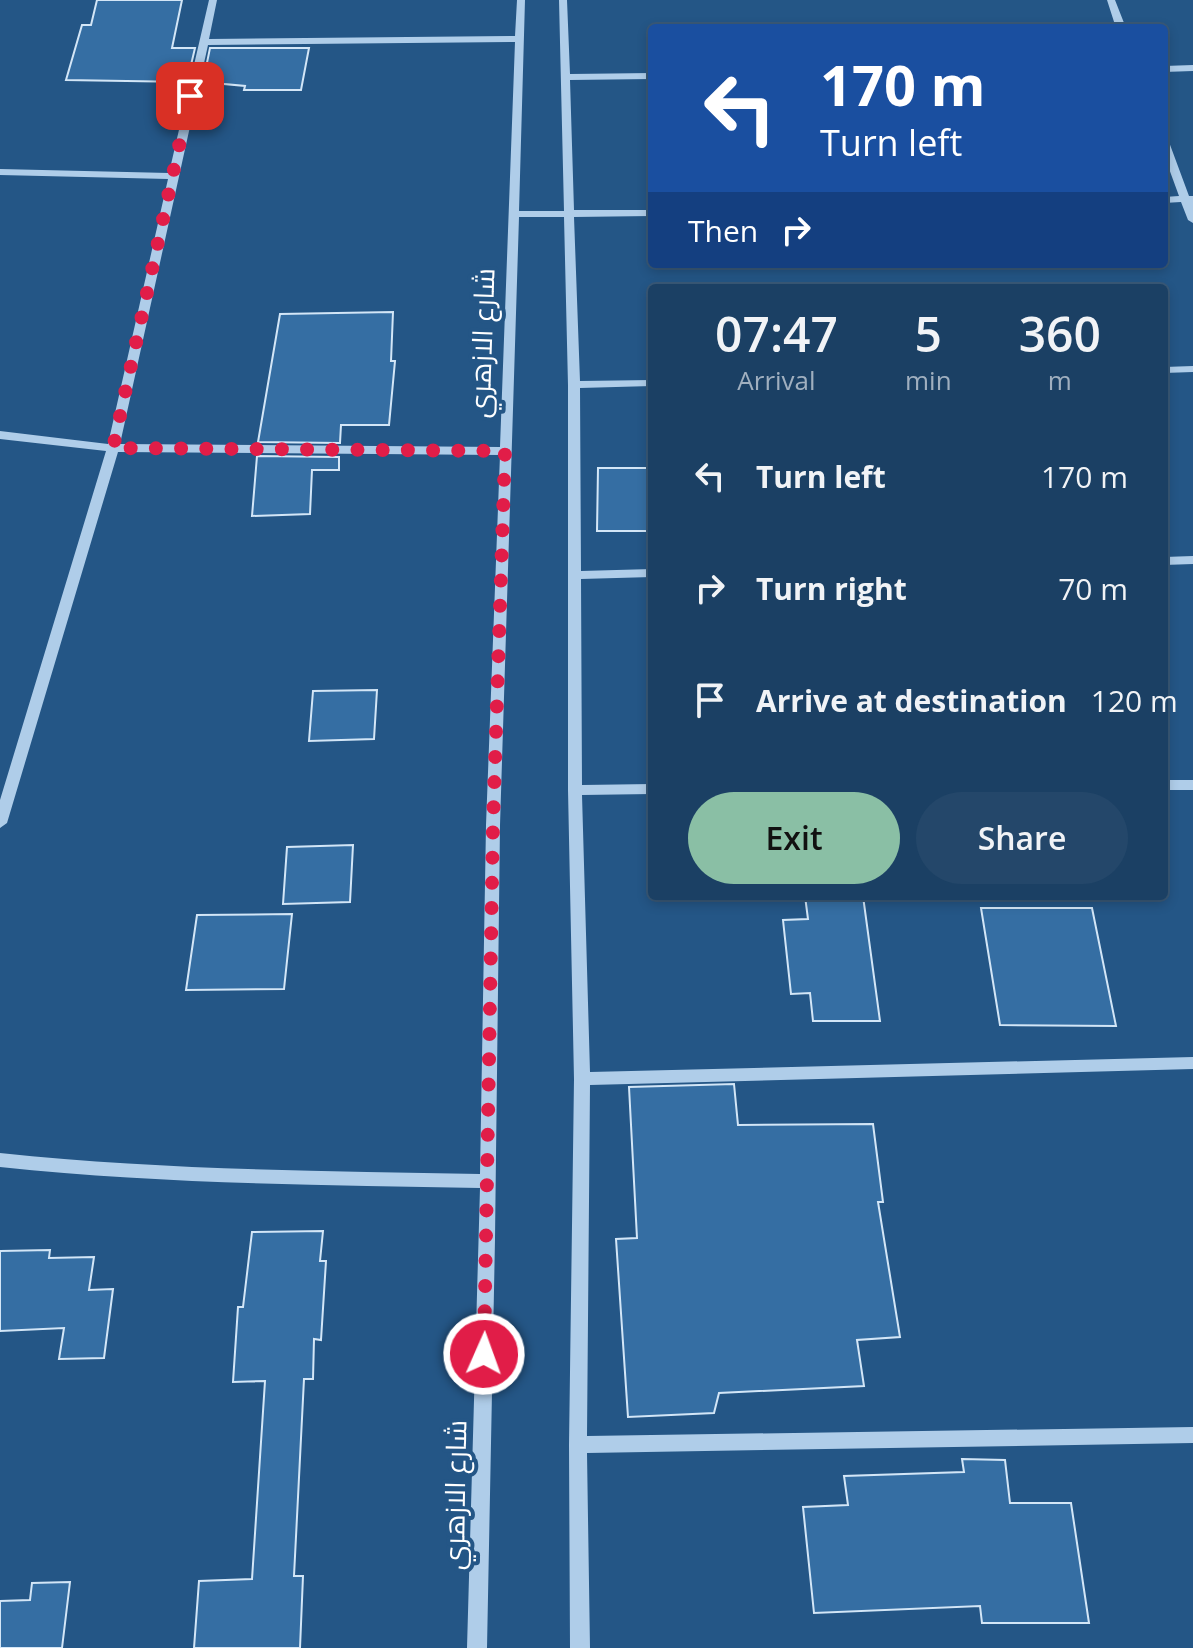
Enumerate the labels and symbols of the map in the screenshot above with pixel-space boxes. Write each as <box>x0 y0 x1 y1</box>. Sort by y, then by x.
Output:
pin <box>156 62 224 130</box>
street label: شارع الازهري <box>459 267 507 419</box>
position arrow <box>442 1312 526 1396</box>
street label: شارع الازهري <box>434 1420 478 1570</box>

